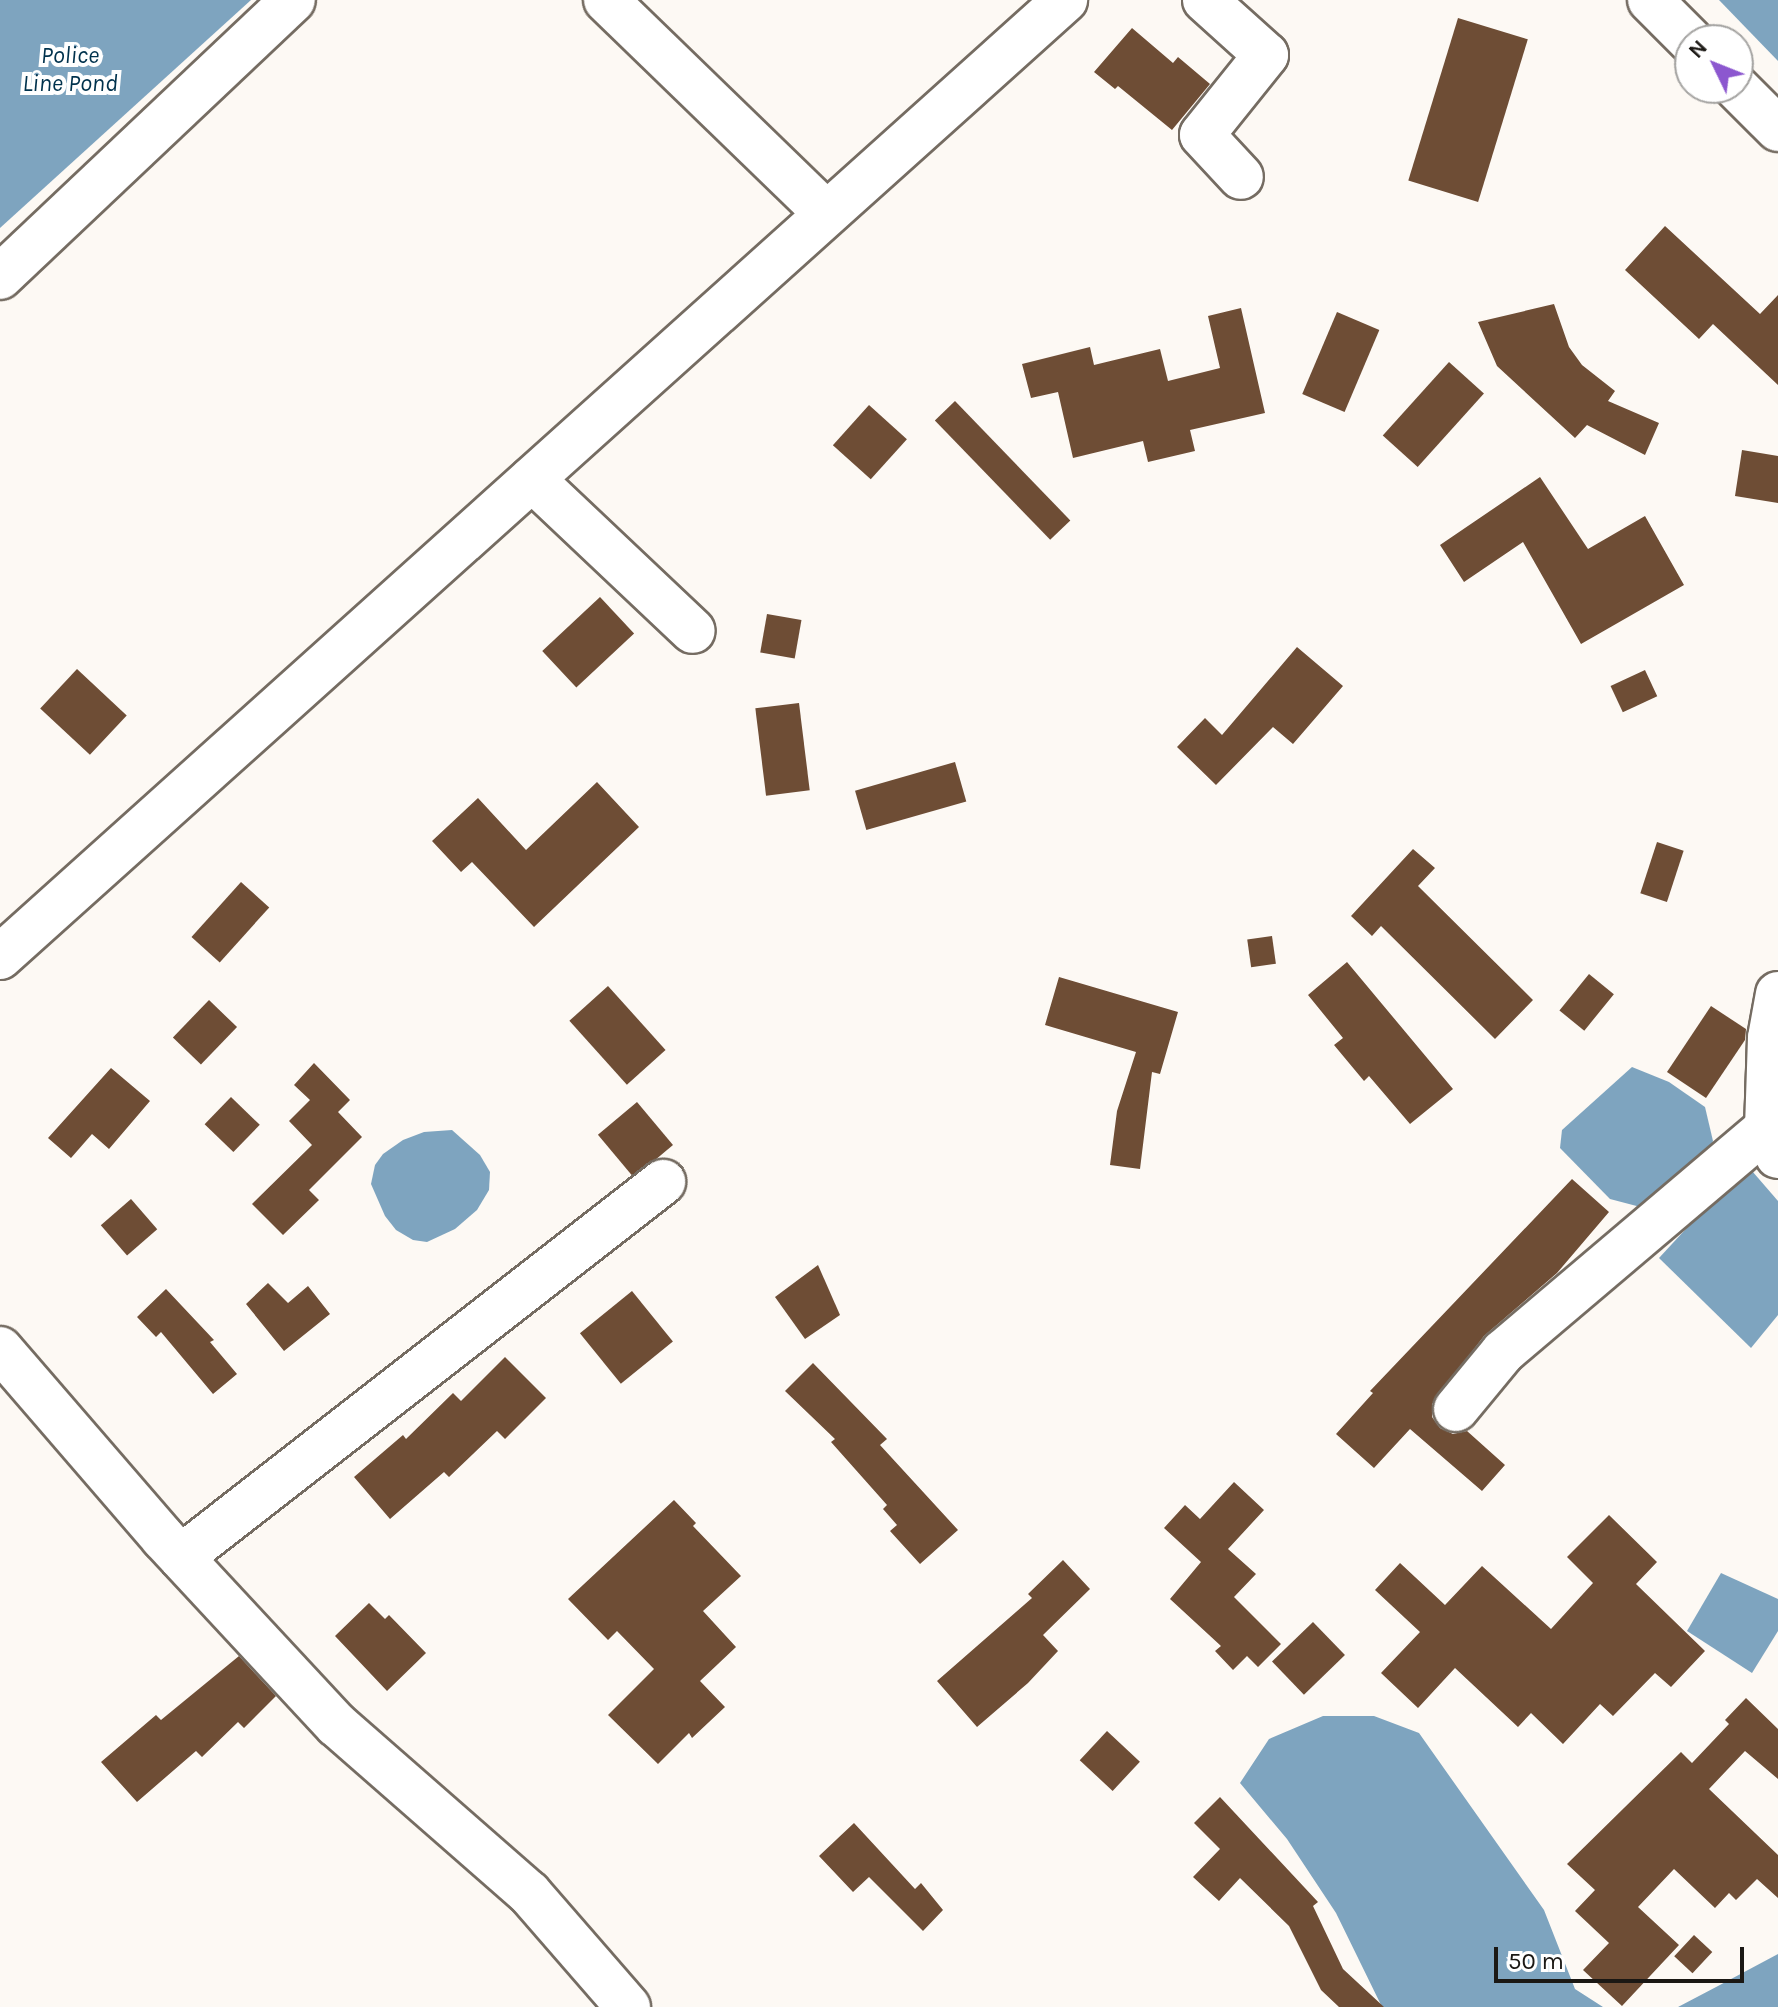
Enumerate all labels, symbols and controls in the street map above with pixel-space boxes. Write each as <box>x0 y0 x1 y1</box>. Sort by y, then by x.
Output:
north arrow <box>1674 24 1754 104</box>
text: N <box>1683 34 1713 64</box>
water label: Police Line Pond <box>22 42 118 98</box>
scale bar <box>1498 1931 1748 1981</box>
text: 50 m <box>1508 1947 1564 1975</box>

